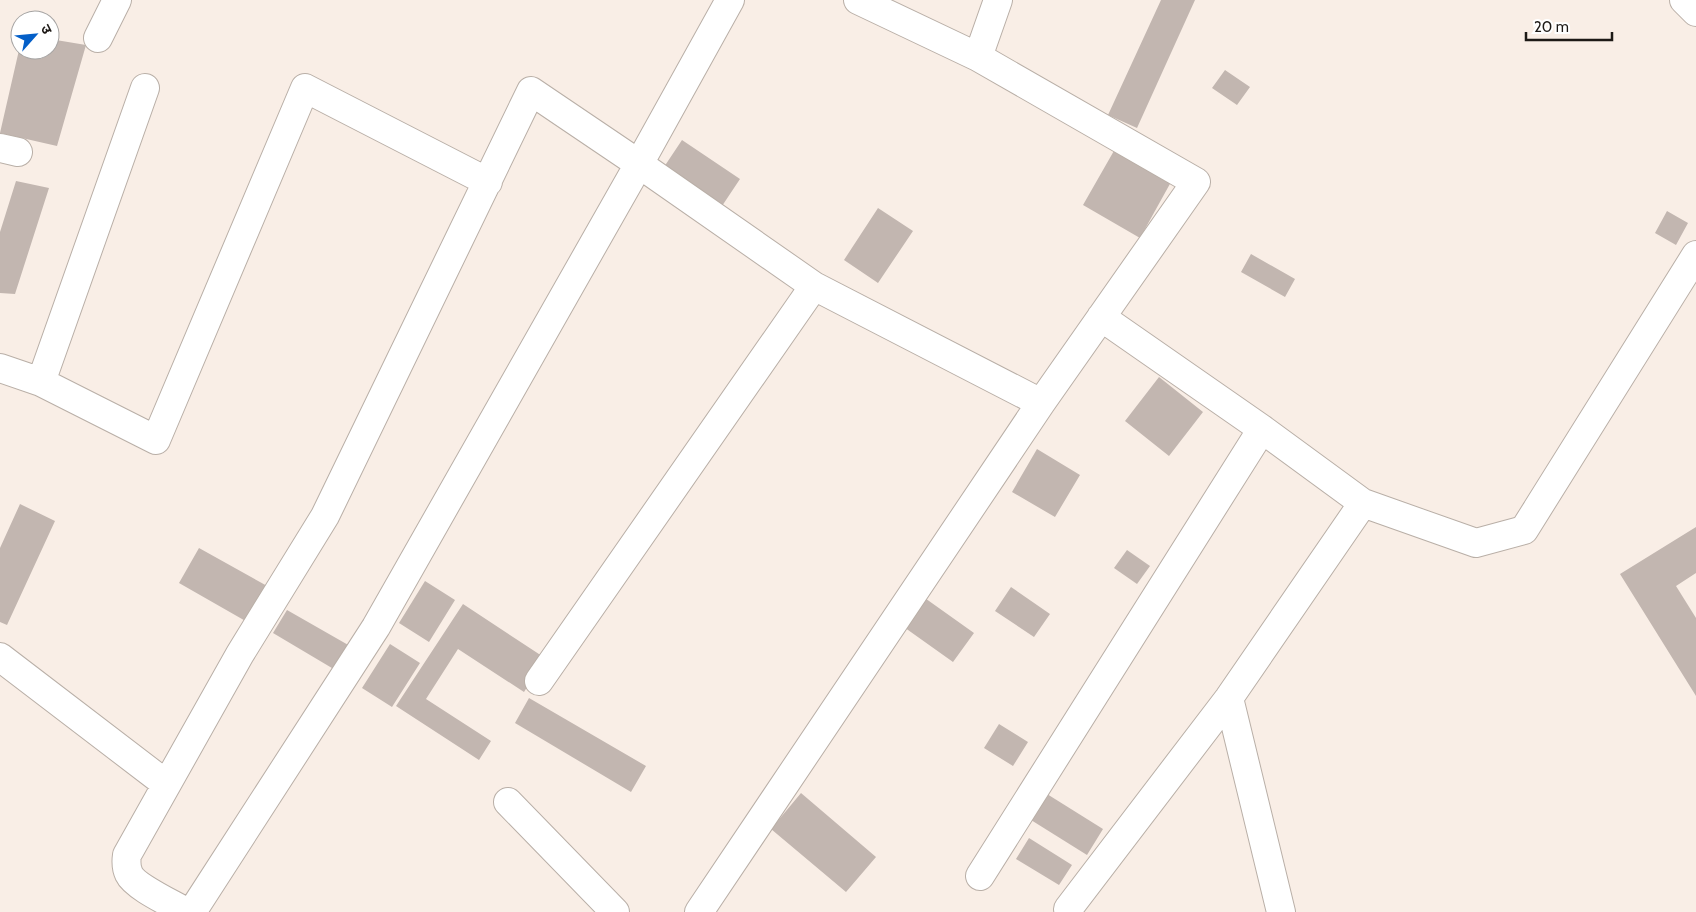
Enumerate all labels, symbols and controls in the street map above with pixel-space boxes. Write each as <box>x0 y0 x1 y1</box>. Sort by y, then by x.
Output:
north arrow <box>10 10 60 60</box>
scale bar <box>1526 10 1612 42</box>
text: 20 m <box>1534 18 1569 36</box>
text: उ <box>37 21 57 38</box>

